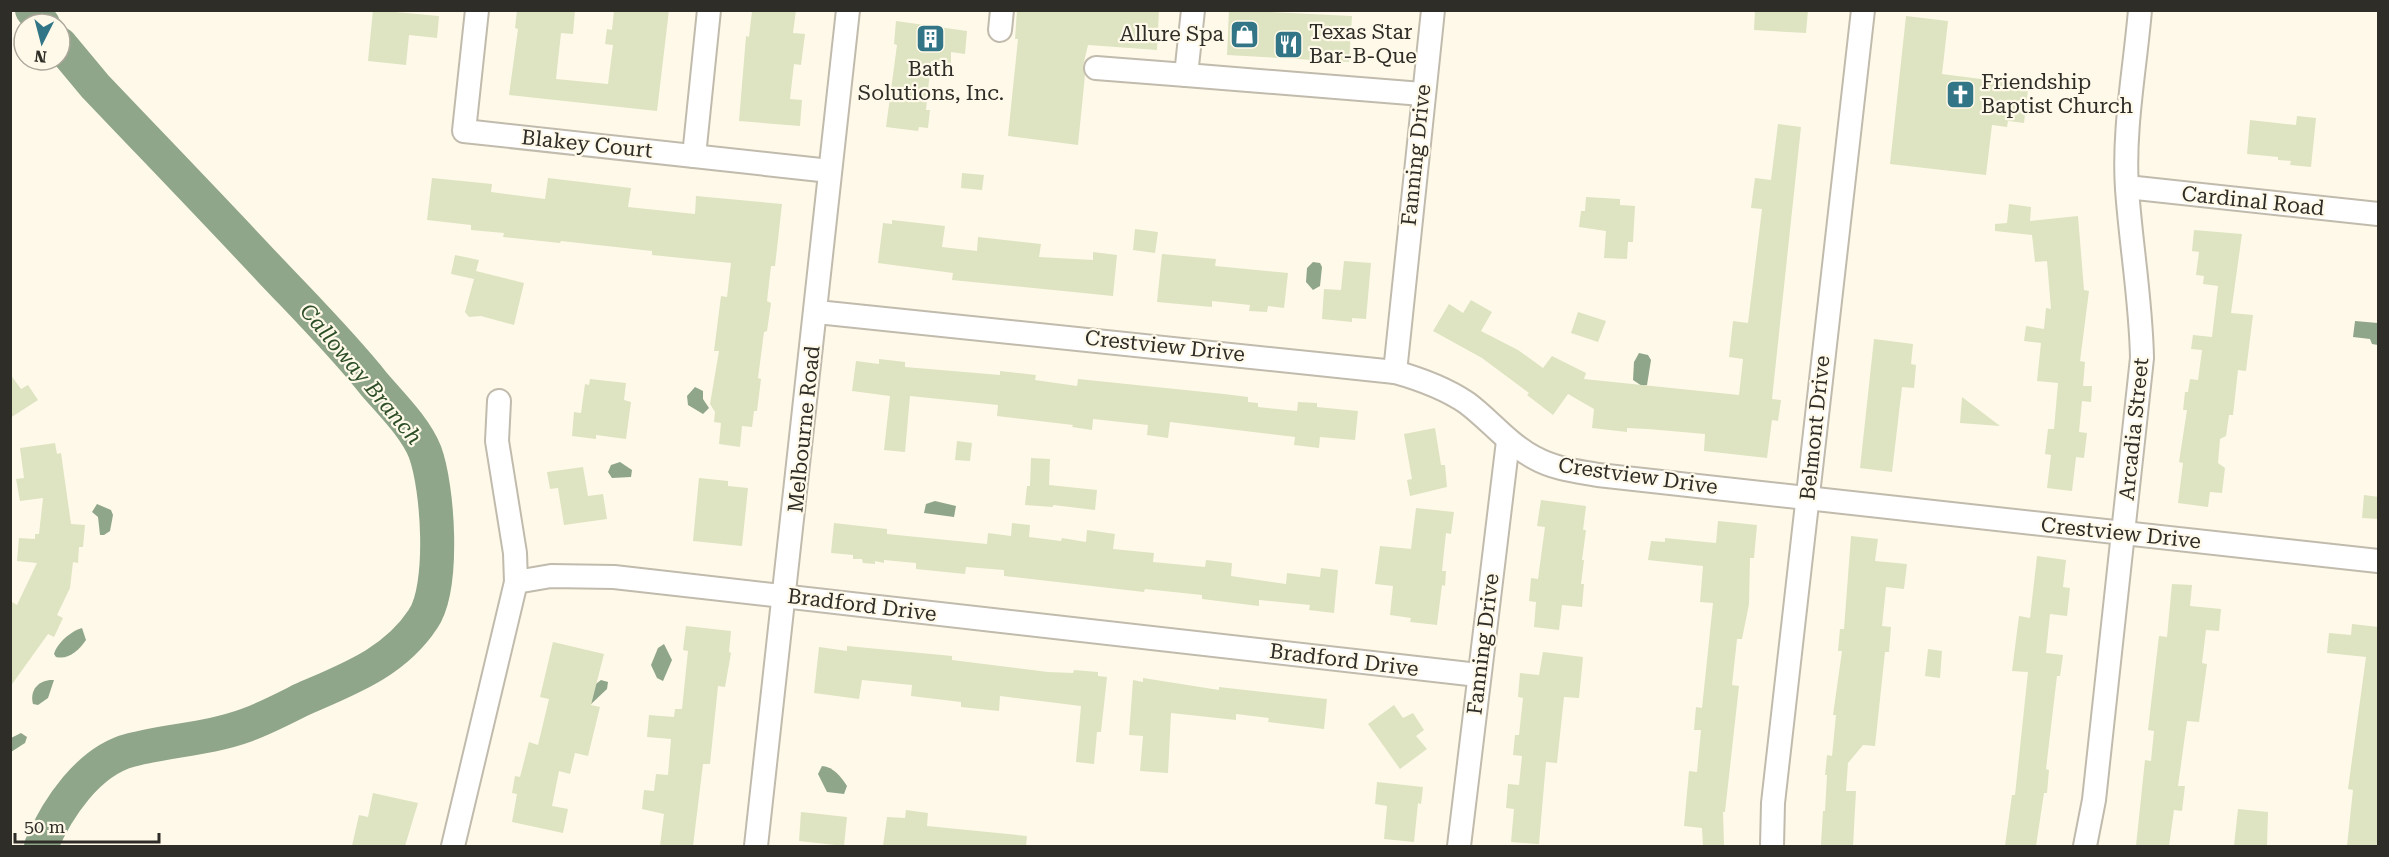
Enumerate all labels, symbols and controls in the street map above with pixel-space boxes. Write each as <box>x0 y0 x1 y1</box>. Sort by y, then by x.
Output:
north arrow <box>12 12 72 72</box>
shop icon: Allure Spa <box>1229 18 1261 50</box>
place label: Texas Star Bar-B-Que <box>1309 20 1417 68</box>
building icon: Bath Solutions, Inc. <box>915 22 947 54</box>
place label: Allure Spa <box>1120 22 1225 46</box>
restaurant icon: Texas Star Bar-B-Que <box>1272 28 1304 60</box>
text: N <box>33 46 48 67</box>
place label: Bath Solutions, Inc. <box>858 57 1004 105</box>
place label: Friendship Baptist Church <box>1981 70 2133 118</box>
church icon: Friendship Baptist Church <box>1944 78 1976 110</box>
street label: Fanning Drive <box>1397 83 1435 227</box>
street label: Blakey Court <box>520 125 654 163</box>
street label: Cardinal Road <box>2180 182 2326 220</box>
water label: Calloway Branch <box>295 299 427 449</box>
street label: Crestview Drive <box>1084 326 1246 366</box>
street label: Melbourne Road <box>783 344 825 514</box>
street label: Belmont Drive <box>1795 354 1835 502</box>
street label: Arcadia Street <box>2115 356 2153 501</box>
street label: Crestview Drive <box>1557 453 1719 499</box>
street label: Crestview Drive <box>2040 513 2202 553</box>
street label: Fanning Drive <box>1462 572 1504 716</box>
street label: Bradford Drive <box>786 584 938 626</box>
street label: Bradford Drive <box>1268 639 1420 681</box>
scale bar <box>15 806 159 844</box>
text: 50 m <box>24 816 65 837</box>

